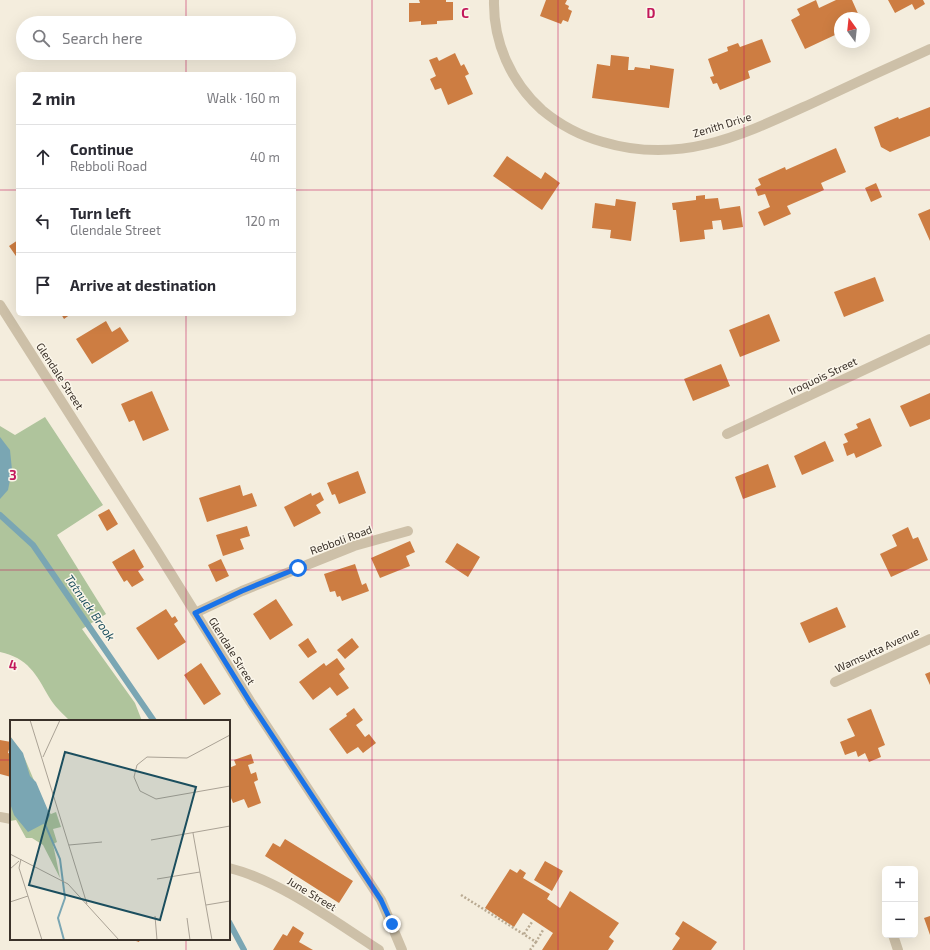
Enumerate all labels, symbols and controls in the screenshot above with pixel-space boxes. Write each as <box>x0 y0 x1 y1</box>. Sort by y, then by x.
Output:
text: C <box>461 5 469 21</box>
text: D <box>647 5 656 21</box>
north arrow <box>834 12 870 48</box>
search box <box>16 16 296 60</box>
icon: search <box>30 27 52 49</box>
text: Search here <box>62 29 143 47</box>
text: 2 min <box>32 88 75 108</box>
text: Walk · 160 m <box>207 90 280 106</box>
street label: Zenith Drive <box>691 109 753 140</box>
text: Continue <box>70 140 133 158</box>
icon: ahead <box>32 146 54 168</box>
text: 40 m <box>250 149 280 165</box>
text: Rebboli Road <box>70 158 147 174</box>
text: Turn left <box>70 204 131 222</box>
icon: left <box>32 210 54 232</box>
text: 120 m <box>245 213 280 229</box>
text: Glendale Street <box>70 222 161 238</box>
icon: arrive <box>32 274 54 296</box>
text: Arrive at destination <box>70 276 216 294</box>
street label: Glendale Street <box>34 340 87 412</box>
street label: Iroquois Street <box>787 354 859 397</box>
text: 3 <box>9 467 17 483</box>
street label: Rebboli Road <box>308 522 374 557</box>
route start <box>289 559 307 577</box>
water label: Tatnuck Brook <box>63 572 119 643</box>
street label: Glendale Street <box>207 615 258 687</box>
street label: Wamsutta Avenue <box>833 624 921 675</box>
text: 4 <box>9 657 17 673</box>
inset map <box>10 720 230 940</box>
map controls <box>882 866 918 938</box>
button: + <box>882 866 918 902</box>
street label: June Street <box>285 874 339 913</box>
button: − <box>882 902 918 938</box>
route end <box>383 915 401 933</box>

